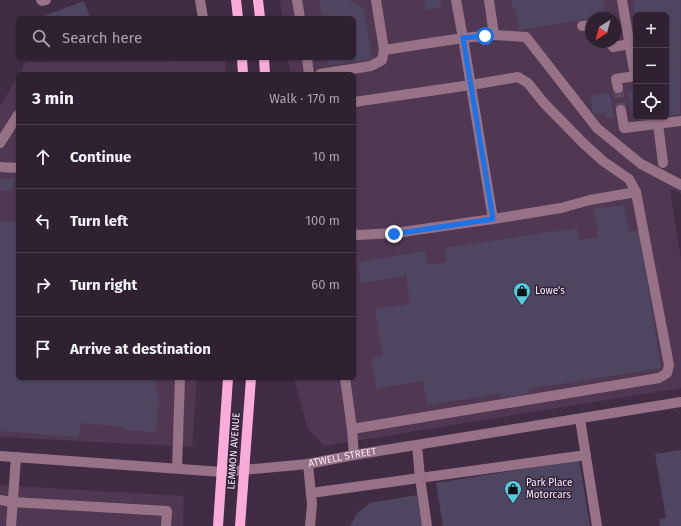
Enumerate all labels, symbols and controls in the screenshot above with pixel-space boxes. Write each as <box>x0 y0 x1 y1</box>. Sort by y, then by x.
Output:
north arrow <box>585 12 621 48</box>
map controls <box>633 12 669 120</box>
button: + <box>633 12 669 48</box>
search box <box>16 16 356 60</box>
icon: search <box>30 27 52 49</box>
route start <box>476 27 494 45</box>
text: Search here <box>62 29 142 47</box>
button: − <box>633 48 669 84</box>
button: locate <box>633 84 669 120</box>
text: 3 min <box>32 88 74 109</box>
text: Walk · 170 m <box>269 91 340 106</box>
icon: ahead <box>32 146 54 168</box>
text: Continue <box>70 148 131 166</box>
text: 10 m <box>313 149 340 164</box>
icon: left <box>32 210 54 232</box>
text: Turn left <box>70 212 128 230</box>
text: 100 m <box>305 213 340 228</box>
route end <box>385 225 403 243</box>
icon: right <box>32 274 54 296</box>
text: Turn right <box>70 276 137 294</box>
text: 60 m <box>311 277 340 292</box>
shop icon: Lowe's <box>512 281 532 306</box>
place label: Lowe's <box>535 285 565 297</box>
icon: arrive <box>32 338 54 360</box>
text: Arrive at destination <box>70 340 211 358</box>
street label: LEMMON AVENUE <box>225 412 243 490</box>
street label: ATWELL STREET <box>307 445 378 470</box>
place label: Park Place Motorcars <box>526 477 572 501</box>
shop icon: Park Place Motorcars <box>503 479 523 504</box>

